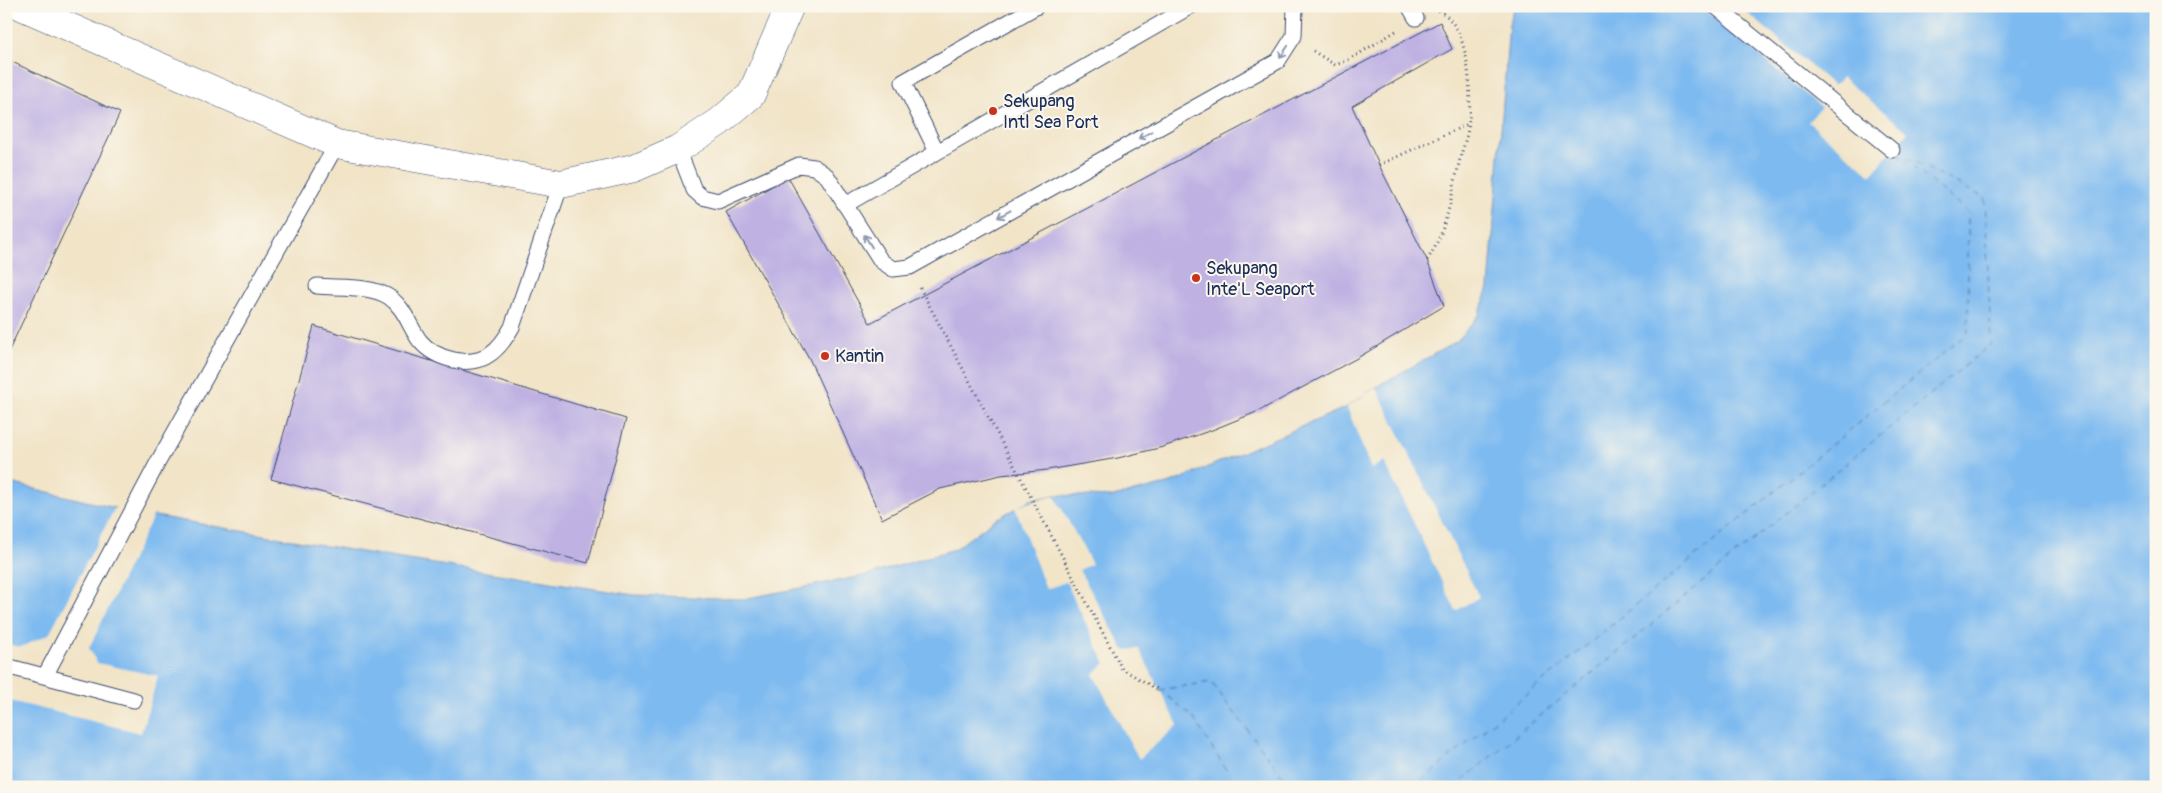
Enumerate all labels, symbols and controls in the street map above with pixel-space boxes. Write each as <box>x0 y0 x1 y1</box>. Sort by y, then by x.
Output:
one-way arrow <box>1279 44 1289 58</box>
place label: Sekupang Intl Sea Port <box>1003 90 1099 134</box>
marker: Sekupang Intl Sea Port <box>987 105 999 117</box>
one-way arrow <box>1138 130 1153 140</box>
one-way arrow <box>997 210 1011 220</box>
one-way arrow <box>863 235 873 249</box>
place label: Sekupang Inte'L Seaport <box>1206 257 1315 301</box>
marker: Sekupang Inte'L Seaport <box>1190 272 1202 284</box>
place label: Kantin <box>835 345 884 368</box>
marker: Kantin <box>819 350 831 362</box>

